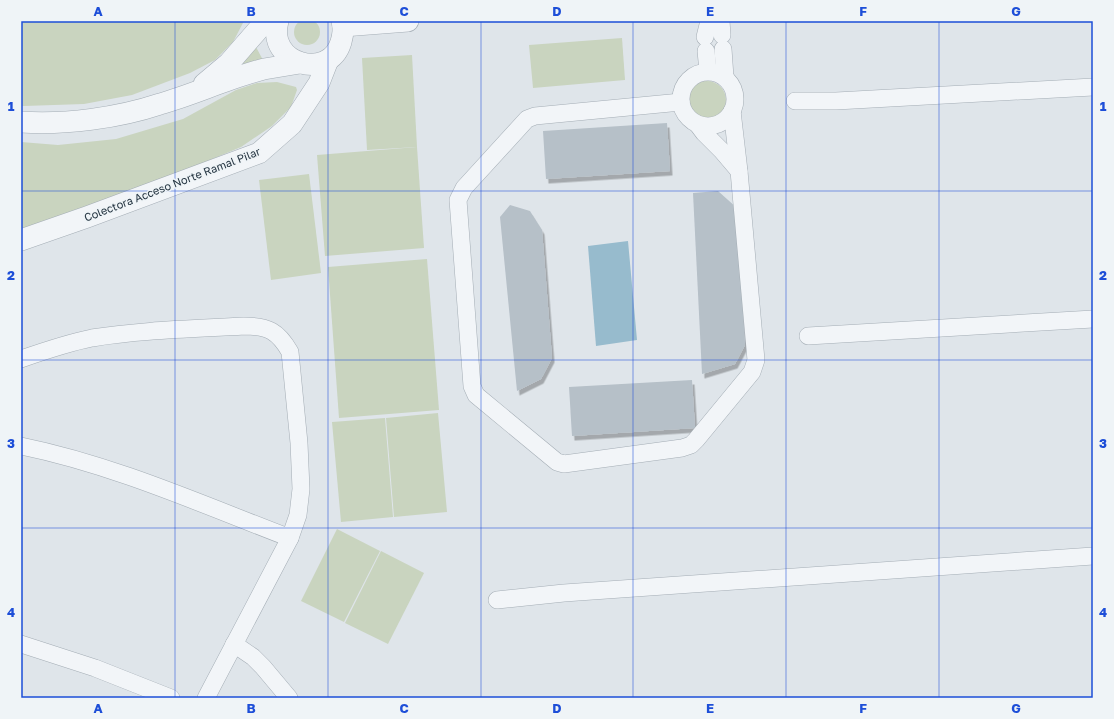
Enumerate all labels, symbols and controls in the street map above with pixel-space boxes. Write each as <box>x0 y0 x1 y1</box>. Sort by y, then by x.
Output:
text: A <box>93 3 103 19</box>
text: B <box>246 3 256 19</box>
text: C <box>399 3 409 19</box>
text: D <box>552 3 562 19</box>
text: E <box>706 3 714 19</box>
text: F <box>859 3 867 19</box>
text: G <box>1011 3 1021 19</box>
text: 1 <box>8 98 15 114</box>
text: 1 <box>1100 98 1107 114</box>
street label: Colectora Acceso Norte Ramal Pilar <box>82 144 263 224</box>
text: 2 <box>7 267 15 283</box>
text: 2 <box>1099 267 1107 283</box>
text: 3 <box>7 435 15 451</box>
text: 3 <box>1099 435 1107 451</box>
text: 4 <box>7 604 15 620</box>
text: 4 <box>1099 604 1107 620</box>
text: A <box>93 700 103 716</box>
text: B <box>246 700 256 716</box>
text: C <box>399 700 409 716</box>
text: D <box>552 700 562 716</box>
text: E <box>706 700 714 716</box>
text: F <box>859 700 867 716</box>
text: G <box>1011 700 1021 716</box>

